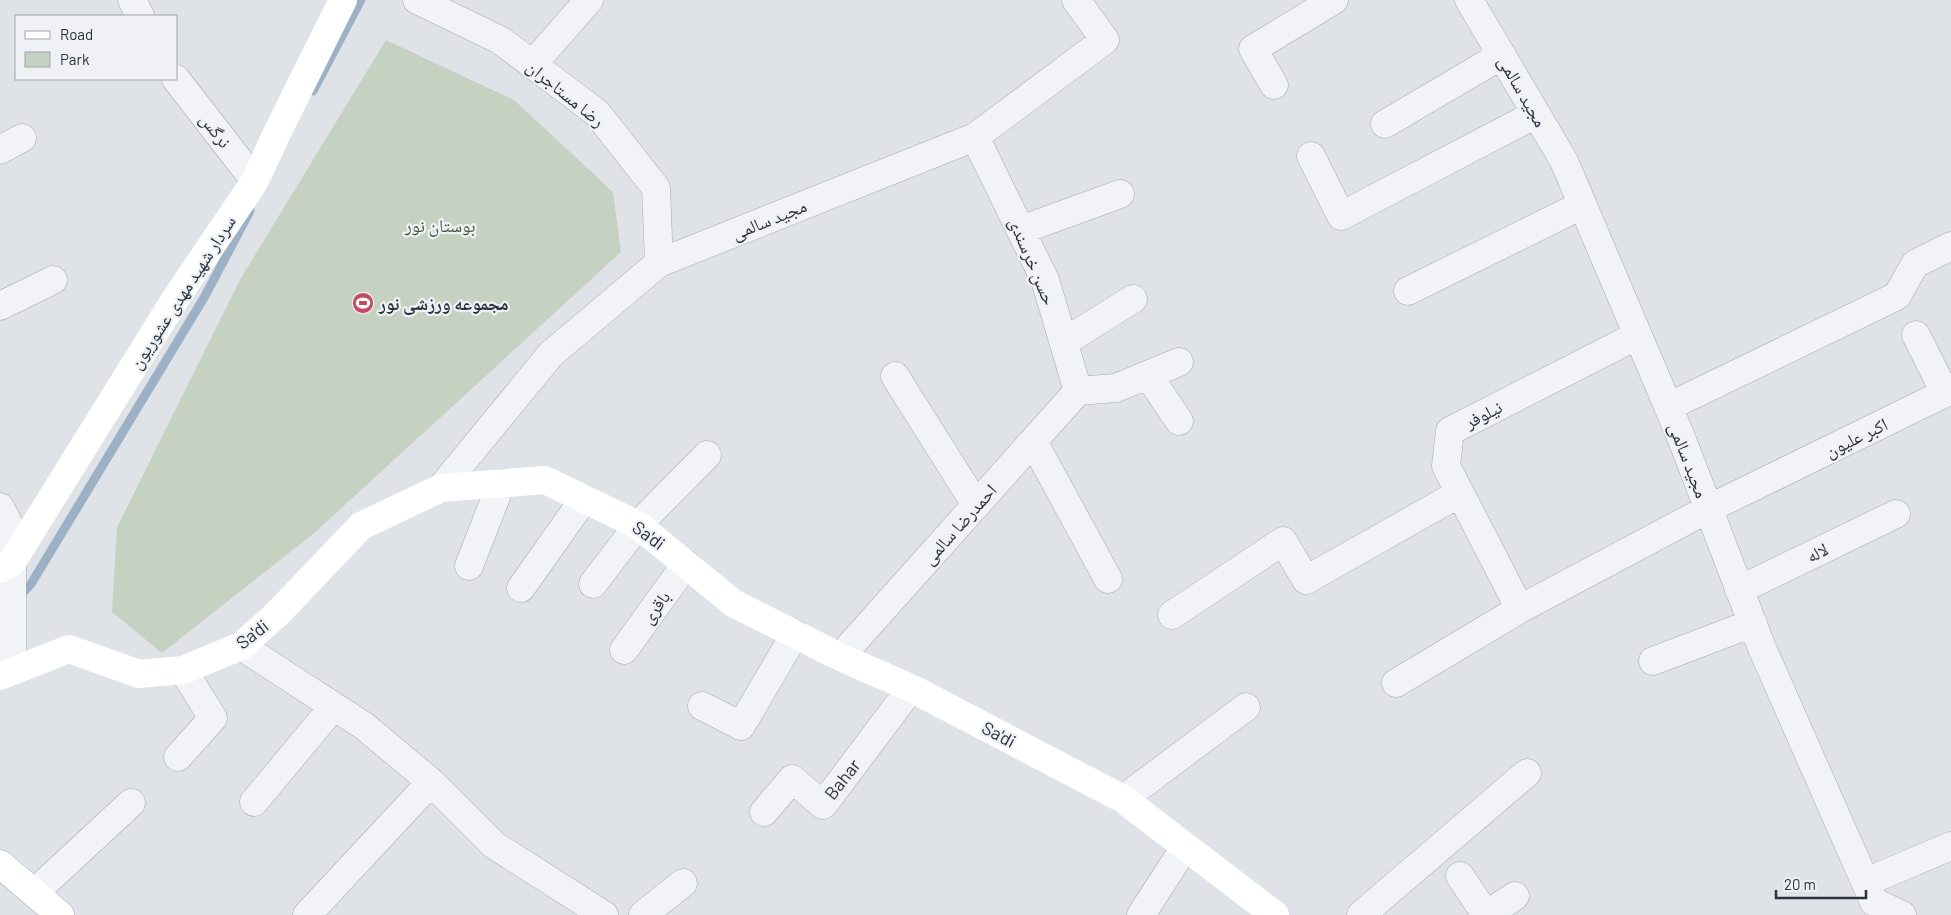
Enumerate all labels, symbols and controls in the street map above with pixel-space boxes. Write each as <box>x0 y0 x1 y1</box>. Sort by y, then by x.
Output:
legend <box>15 15 178 80</box>
text: Road <box>60 25 93 43</box>
text: Park <box>60 50 90 68</box>
street label: مجید سالمی <box>1493 51 1552 131</box>
street label: رضا مستاجران <box>522 55 609 132</box>
street label: نرگس <box>195 108 236 152</box>
street label: مجید سالمی <box>728 194 810 245</box>
street label: سردار شهید مهدی عشوریون <box>124 211 241 373</box>
park label: بوستان نور <box>404 214 475 237</box>
street label: حسن خرسندی <box>1004 214 1061 308</box>
sports icon: مجموعه ورزشی نور <box>351 291 375 315</box>
place label: مجموعه ورزشی نور <box>378 292 509 315</box>
street label: نیلوفر <box>1460 395 1506 433</box>
street label: اکبر علیون <box>1821 412 1891 462</box>
street label: مجید سالمی <box>1664 419 1713 501</box>
street label: احمدرضا سالمی <box>917 479 1002 570</box>
street label: Sa'di <box>628 516 670 554</box>
street label: لاله <box>1803 537 1831 567</box>
street label: باقری <box>636 586 675 628</box>
street label: Sa'di <box>231 615 273 653</box>
street label: Sa'di <box>978 716 1020 752</box>
street label: Bahar <box>819 754 865 804</box>
scale bar <box>1776 868 1866 900</box>
text: 20 m <box>1784 875 1816 893</box>

